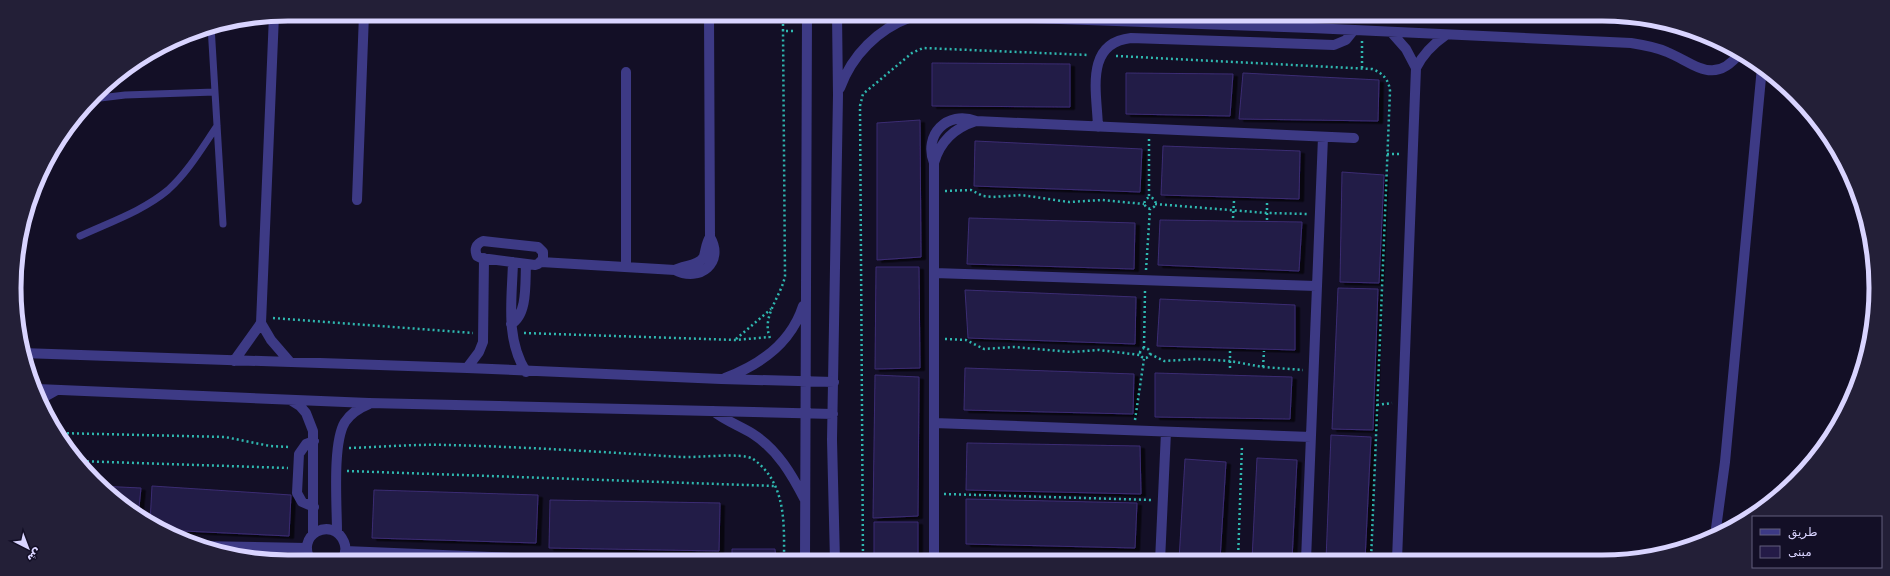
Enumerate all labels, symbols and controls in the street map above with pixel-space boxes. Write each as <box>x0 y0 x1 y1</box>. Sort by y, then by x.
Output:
legend <box>1752 516 1882 568</box>
text: طريق <box>1788 525 1818 540</box>
north arrow <box>8 528 48 568</box>
text: ش <box>24 545 44 565</box>
text: مبنى <box>1788 545 1812 559</box>

